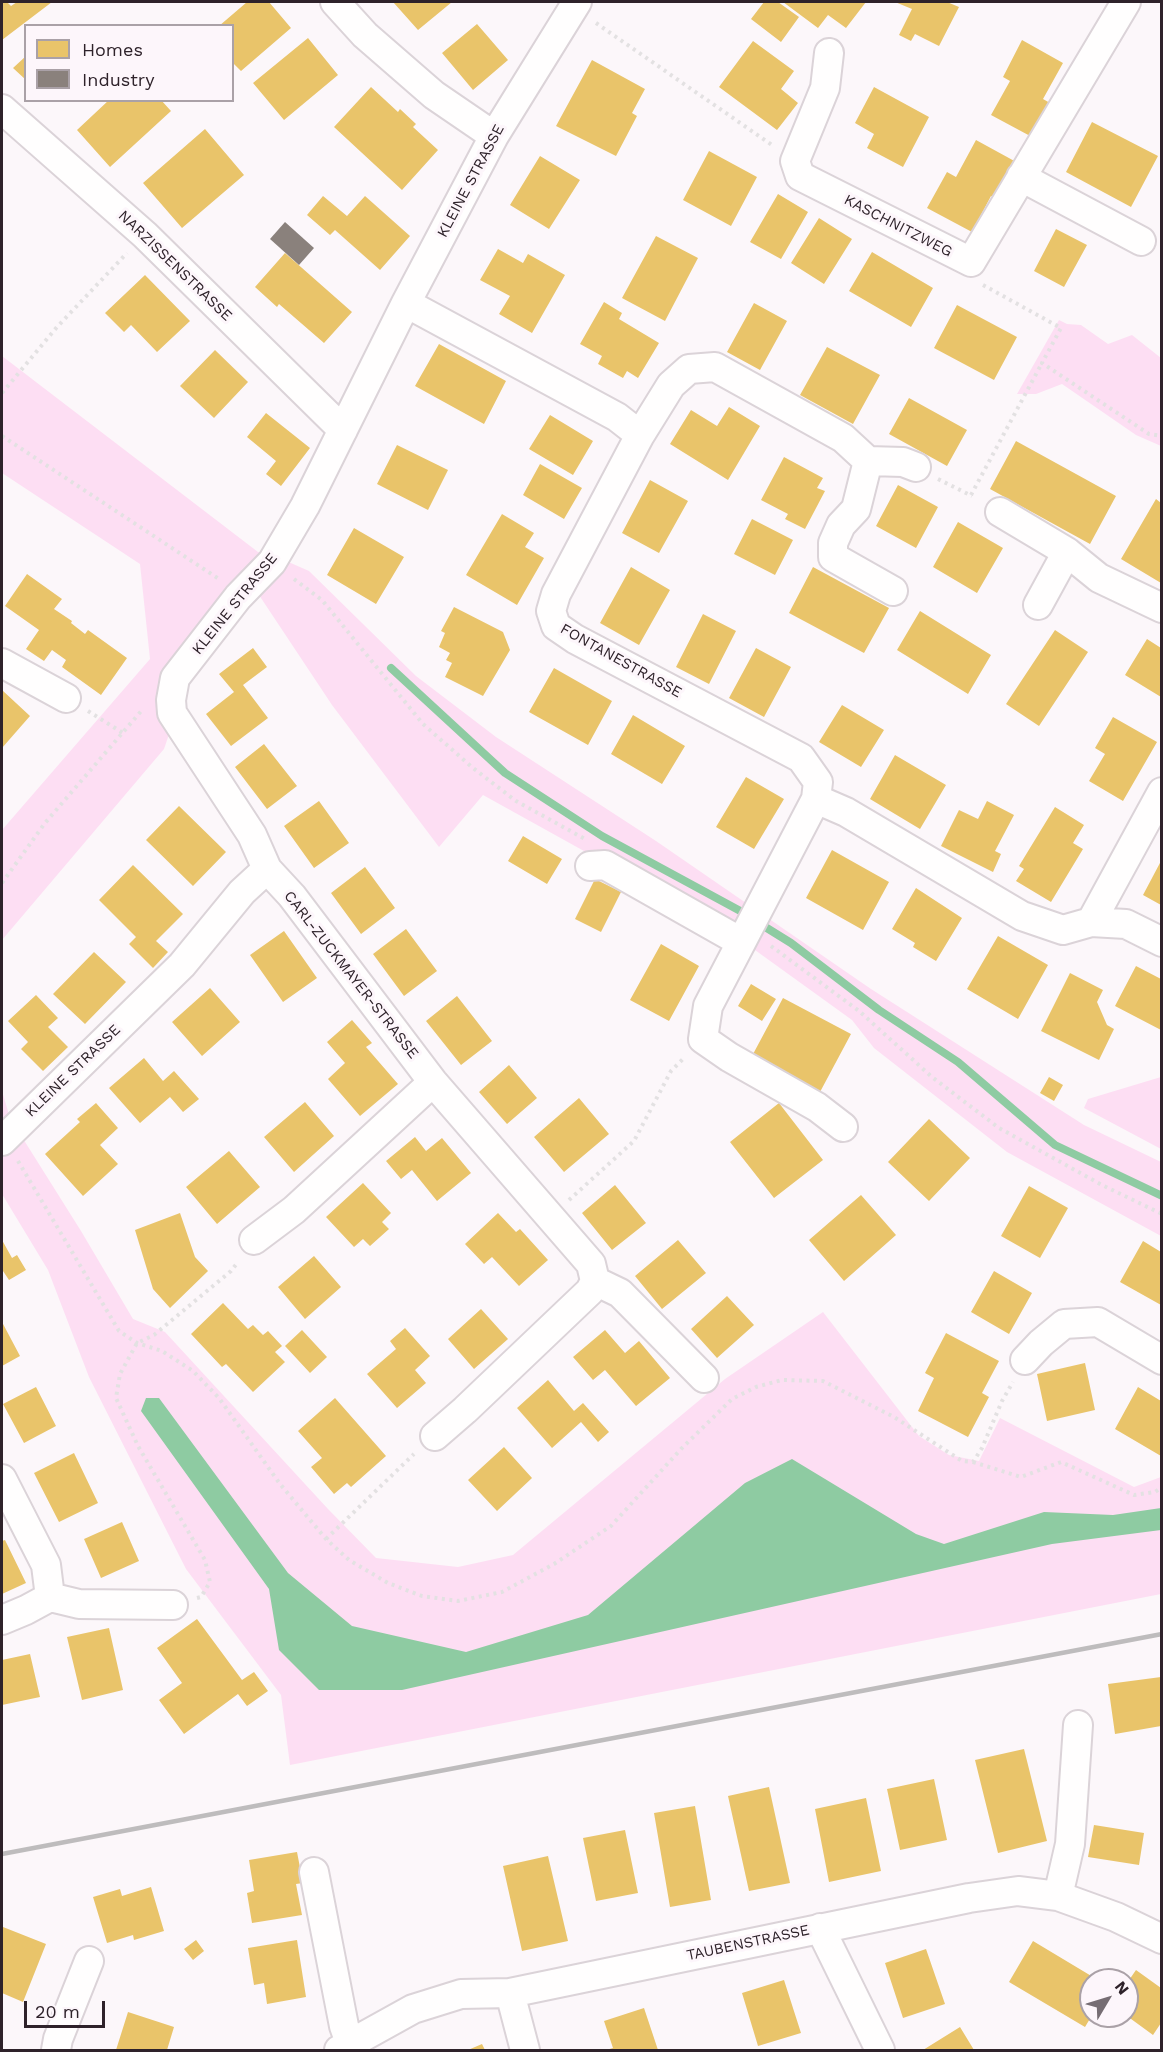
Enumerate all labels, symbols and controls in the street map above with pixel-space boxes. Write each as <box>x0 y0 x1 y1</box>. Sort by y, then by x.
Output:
legend <box>24 24 234 102</box>
text: Homes <box>82 39 143 60</box>
text: Industry <box>82 69 154 90</box>
street label: KLEINE STRASSE <box>434 121 508 241</box>
street label: KASCHNITZWEG <box>841 191 955 261</box>
street label: NARZISSENSTRASSE <box>114 207 236 325</box>
street label: KLEINE STRASSE <box>189 550 281 658</box>
street label: FONTANESTRASSE <box>557 620 685 702</box>
street label: CARL-ZUCKMAYER-STRASSE <box>280 888 422 1062</box>
street label: KLEINE STRASSE <box>22 1021 124 1121</box>
street label: TAUBENSTRASSE <box>685 1921 811 1965</box>
north arrow <box>1079 1968 1139 2028</box>
text: N <box>1111 1977 1133 1998</box>
scale bar <box>27 1989 108 2027</box>
text: 20 m <box>35 2001 80 2022</box>

